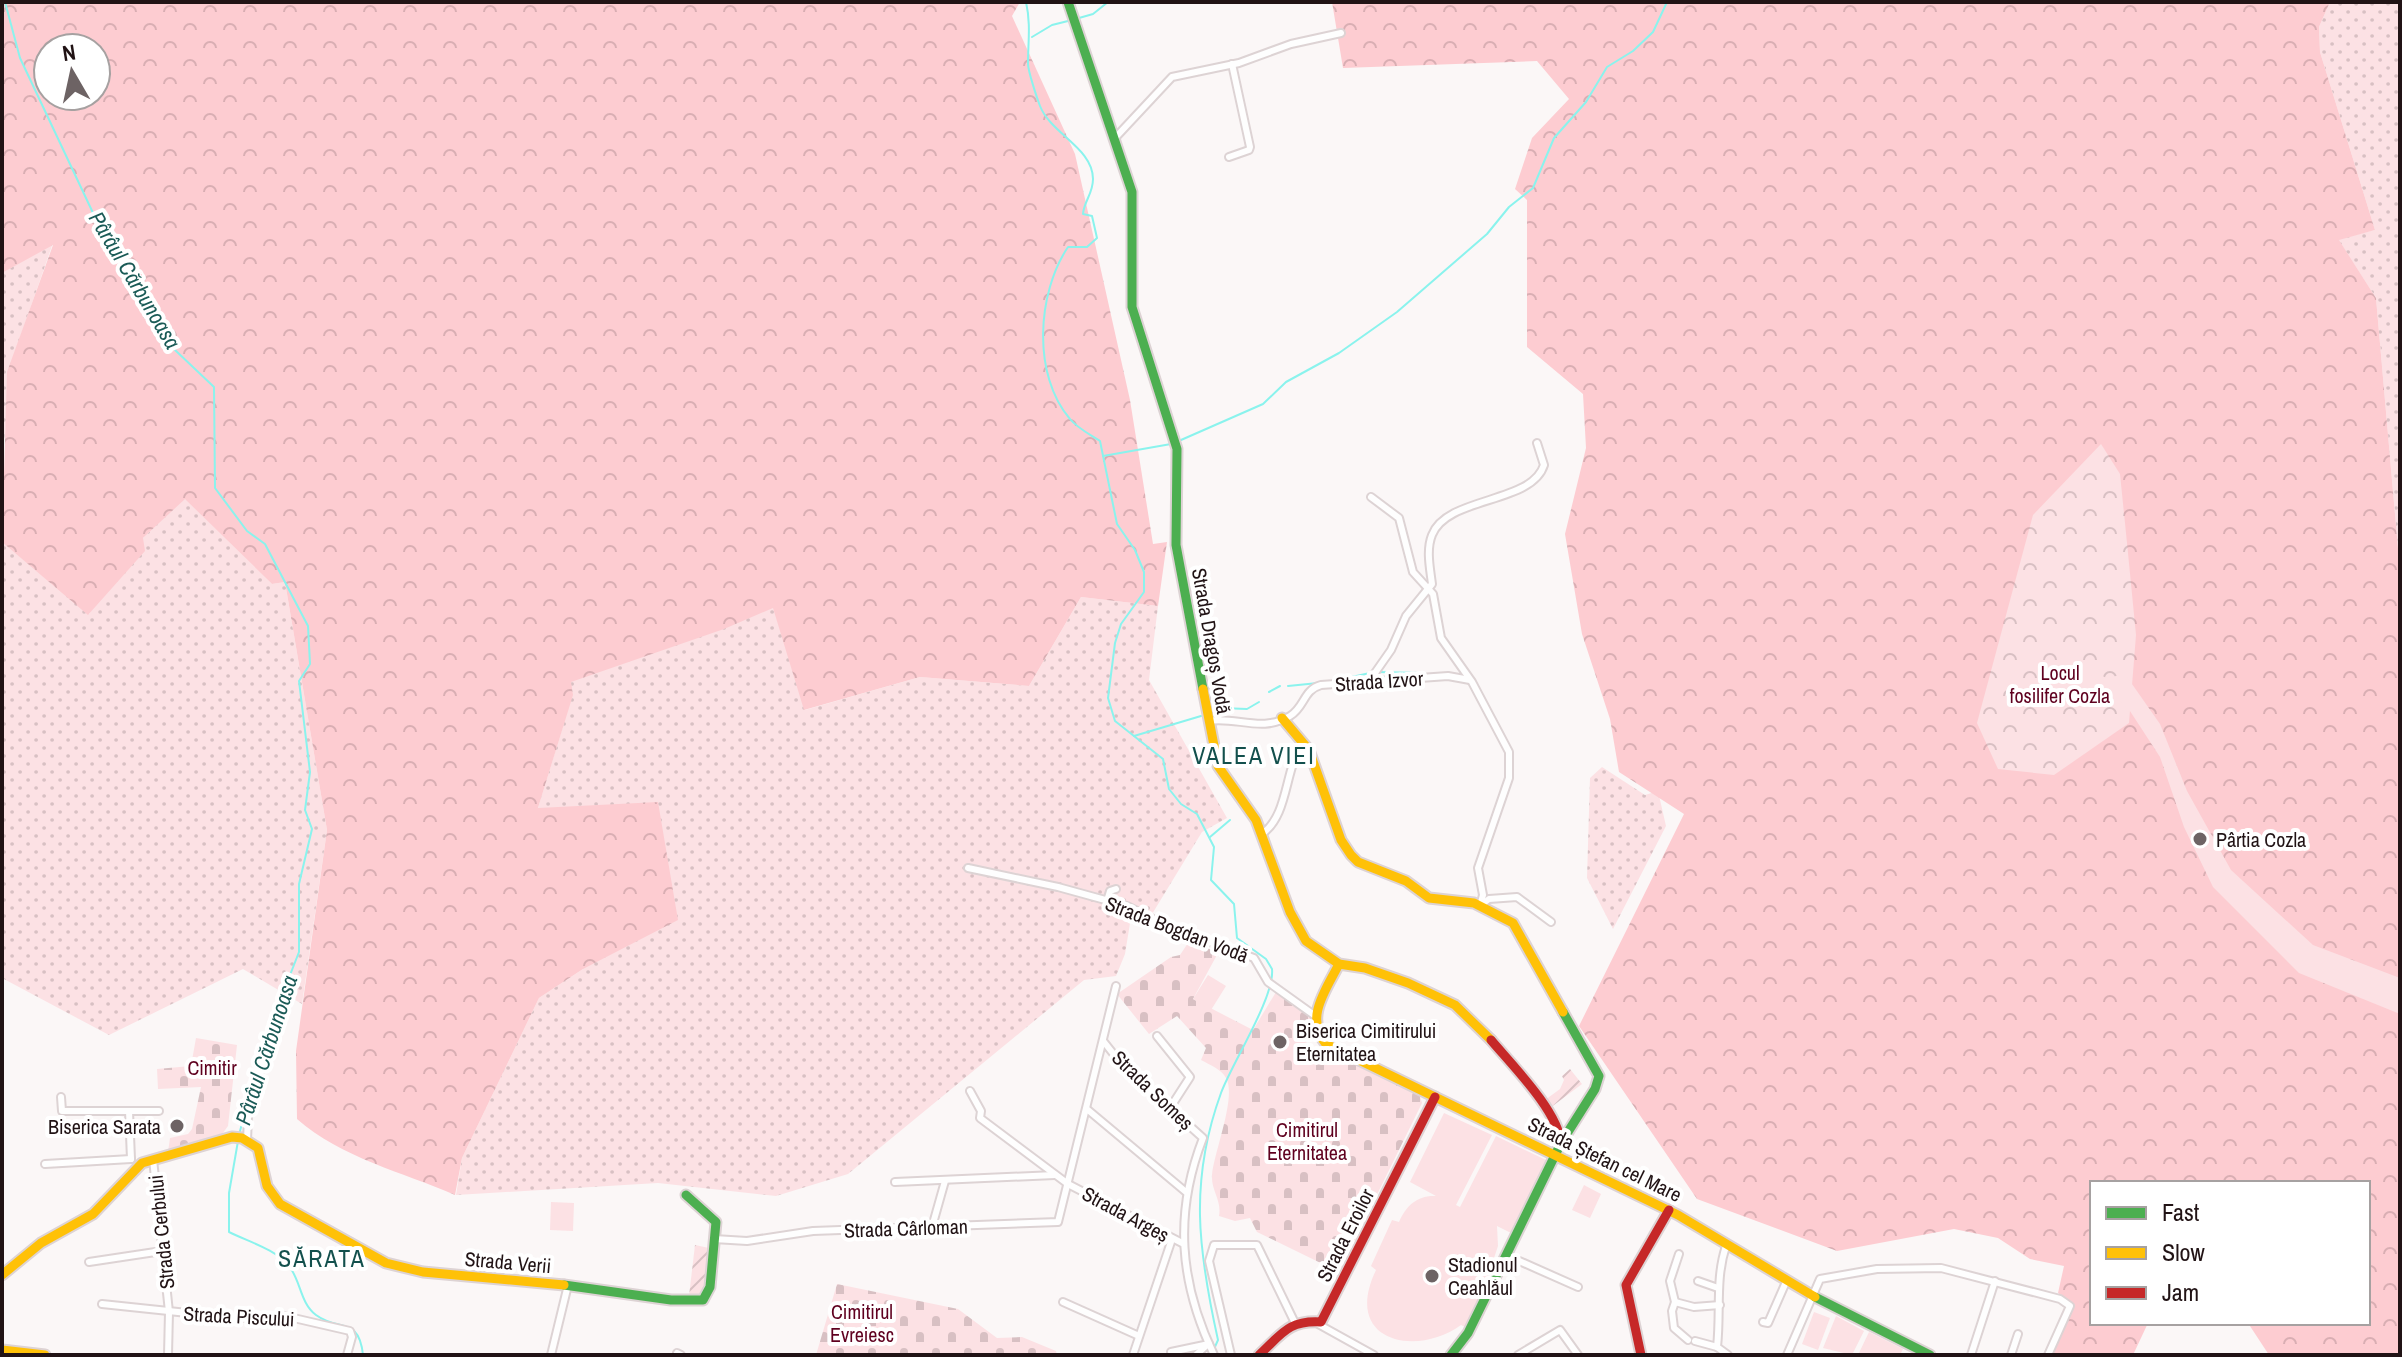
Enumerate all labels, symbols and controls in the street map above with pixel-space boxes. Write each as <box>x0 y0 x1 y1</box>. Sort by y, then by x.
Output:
north arrow <box>32 32 112 112</box>
text: N <box>60 36 78 68</box>
water label: Pârâul Cărbunoasa <box>82 206 188 354</box>
street label: Strada Dragoș Vodă <box>1186 566 1238 716</box>
park label: Locul fosilifer Cozla <box>2010 659 2110 709</box>
street label: Strada Izvor <box>1334 664 1425 698</box>
district label: VALEA VIEI <box>1192 739 1316 771</box>
place label: Pârtia Cozla <box>2216 826 2306 853</box>
marker: Pârtia Cozla <box>2191 830 2209 848</box>
street label: Strada Bogdan Vodă <box>1101 889 1253 969</box>
water label: Pârâul Cărbunoasa <box>228 971 304 1129</box>
place label: Biserica Cimitirului Eternitatea <box>1296 1017 1436 1067</box>
marker: Biserica Cimitirului Eternitatea <box>1271 1033 1289 1051</box>
street label: Strada Someș <box>1106 1044 1200 1136</box>
park label: Cimitir <box>187 1054 237 1081</box>
street label: Strada Ștefan cel Mare <box>1524 1110 1686 1208</box>
place label: Biserica Sarata <box>48 1113 161 1140</box>
park label: Cimitirul Eternitatea <box>1267 1116 1347 1166</box>
marker: Biserica Sarata <box>168 1117 186 1135</box>
street label: Strada Cerbului <box>142 1173 180 1291</box>
street label: Strada Argeș <box>1078 1180 1174 1248</box>
legend <box>2090 1181 2370 1325</box>
street label: Strada Eroilor <box>1310 1183 1380 1286</box>
text: Fast <box>2162 1196 2200 1228</box>
street label: Strada Cârloman <box>844 1212 968 1244</box>
text: Slow <box>2162 1236 2205 1268</box>
district label: SĂRATA <box>278 1242 366 1274</box>
street label: Strada Verii <box>464 1245 552 1279</box>
place label: Stadionul Ceahlăul <box>1448 1251 1517 1301</box>
marker: Stadionul Ceahlăul <box>1423 1267 1441 1285</box>
text: Jam <box>2162 1276 2199 1308</box>
park label: Cimitirul Evreiesc <box>830 1298 894 1348</box>
street label: Strada Piscului <box>183 1300 295 1332</box>

